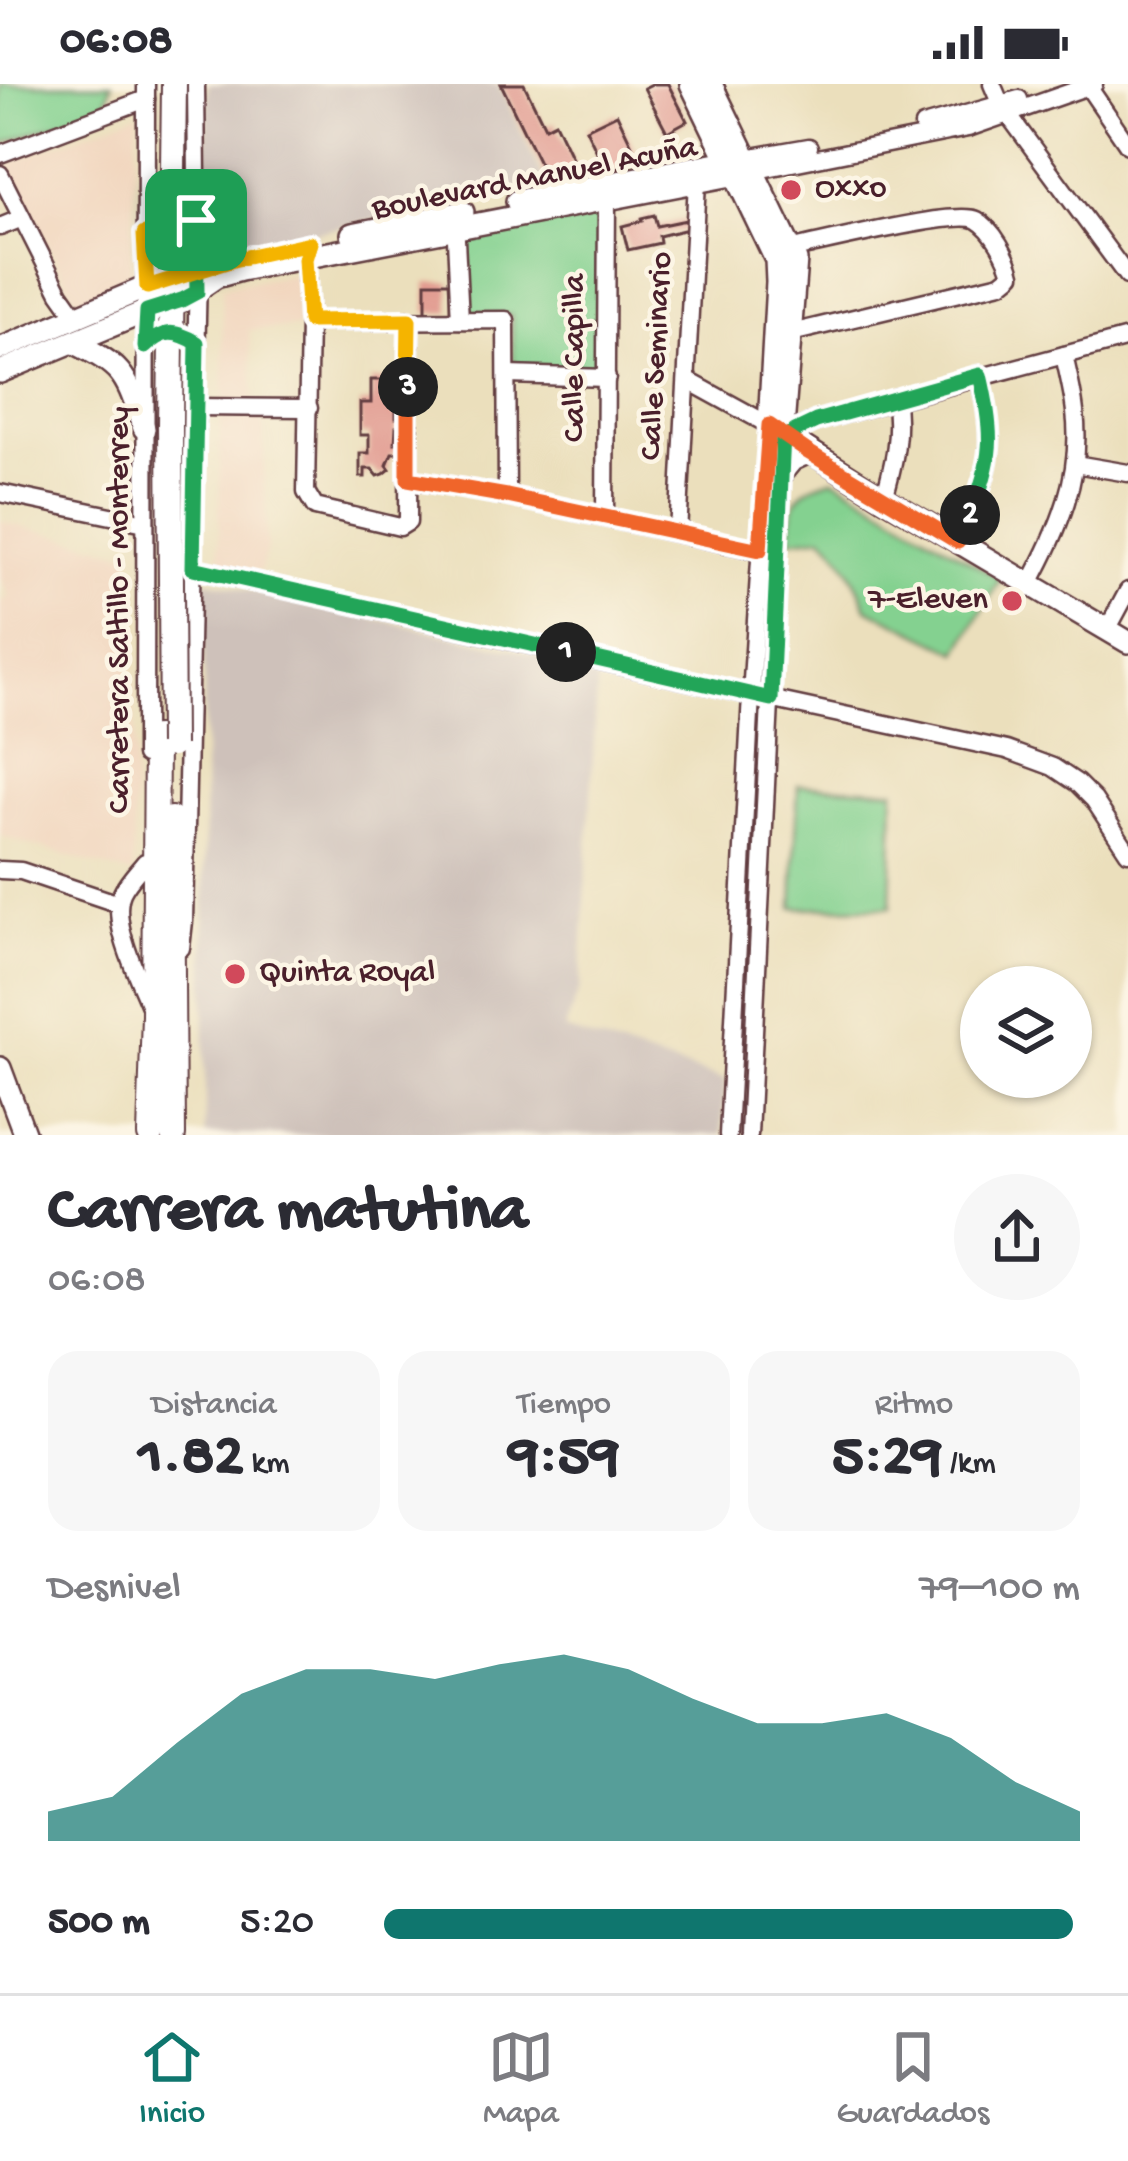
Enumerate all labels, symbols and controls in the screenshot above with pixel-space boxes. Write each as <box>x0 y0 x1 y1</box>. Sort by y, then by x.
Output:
text: 06:08 <box>60 16 173 69</box>
street label: Boulevard Manuel Acuña <box>368 130 702 230</box>
pin <box>145 169 247 271</box>
place label: Oxxo <box>815 171 887 209</box>
marker: Oxxo <box>778 177 804 203</box>
icon: arrive <box>163 187 229 253</box>
street label: Calle Seminario <box>634 251 682 461</box>
street label: Calle Capilla <box>557 272 595 442</box>
pin: 3 <box>378 357 438 417</box>
text: 3 <box>399 368 417 406</box>
street label: Carretera Saltillo - Monterrey <box>102 407 140 813</box>
pin: 2 <box>940 485 1000 545</box>
text: 2 <box>962 496 978 534</box>
place label: 7-Eleven <box>867 582 988 620</box>
marker: 7-Eleven <box>999 588 1025 614</box>
pin: 1 <box>536 622 596 682</box>
text: 1 <box>559 633 573 671</box>
place label: Quinta Royal <box>259 955 435 993</box>
marker: Quinta Royal <box>222 961 248 987</box>
map controls <box>960 966 1092 1098</box>
button: layers <box>960 966 1092 1098</box>
button: share <box>954 1174 1080 1300</box>
text: Carrera matutina <box>48 1175 528 1253</box>
text: 06:08 <box>48 1259 146 1305</box>
text: Distancia <box>152 1387 276 1425</box>
text: Tiempo <box>517 1387 611 1425</box>
text: Ritmo <box>875 1387 953 1425</box>
text: 1.82 <box>138 1425 244 1495</box>
text: 9:59 <box>509 1425 619 1495</box>
text: 5:29 <box>832 1425 942 1495</box>
text: km <box>244 1446 290 1484</box>
text: /km <box>942 1446 996 1484</box>
text: Desnivel <box>48 1567 181 1613</box>
text: 79–100 m <box>919 1567 1080 1613</box>
text: 500 m <box>48 1901 150 1947</box>
text: 5:20 <box>240 1901 314 1947</box>
tab: Inicio <box>139 2024 205 2134</box>
tab: Mapa <box>483 2024 559 2134</box>
tab: Guardados <box>837 2024 989 2134</box>

